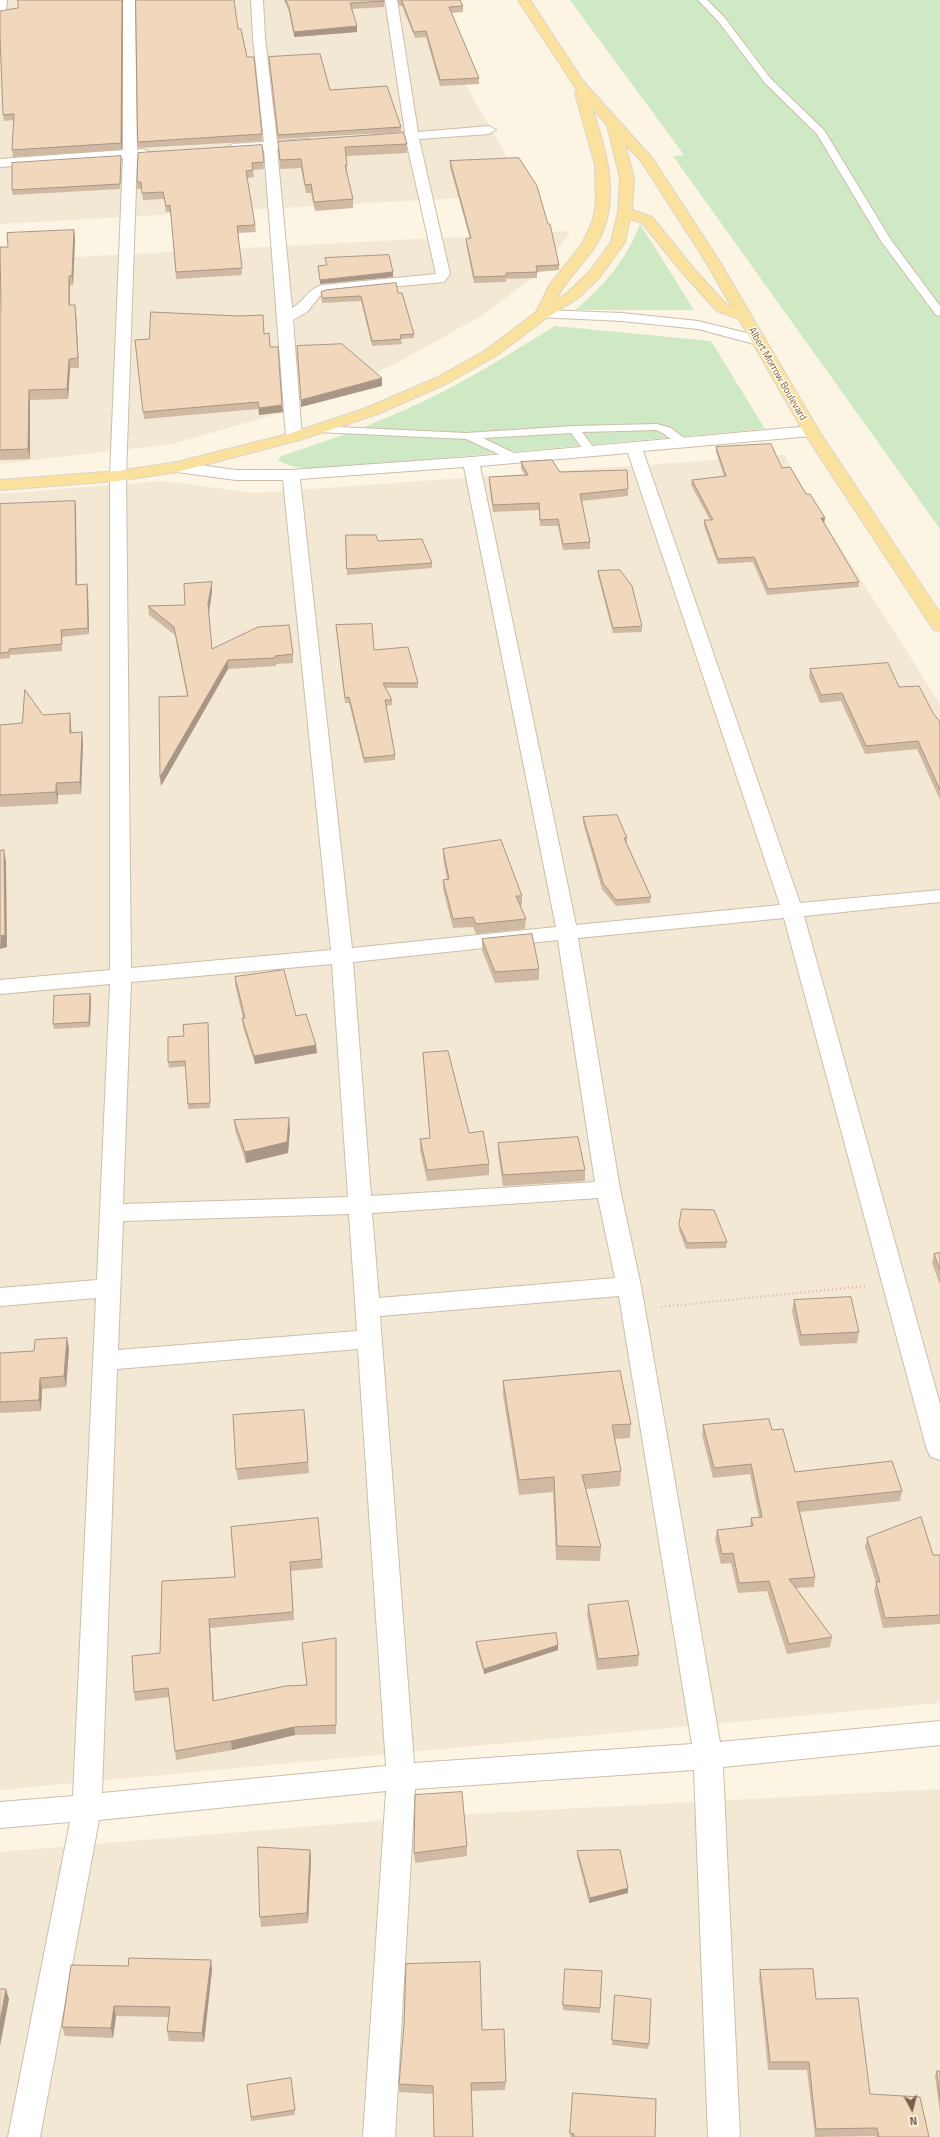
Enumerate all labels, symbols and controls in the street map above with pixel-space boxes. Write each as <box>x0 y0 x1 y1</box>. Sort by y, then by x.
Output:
street label: Albert Morrow Boulevard <box>745 325 809 423</box>
north arrow <box>892 2089 932 2129</box>
text: N <box>909 2113 918 2129</box>

